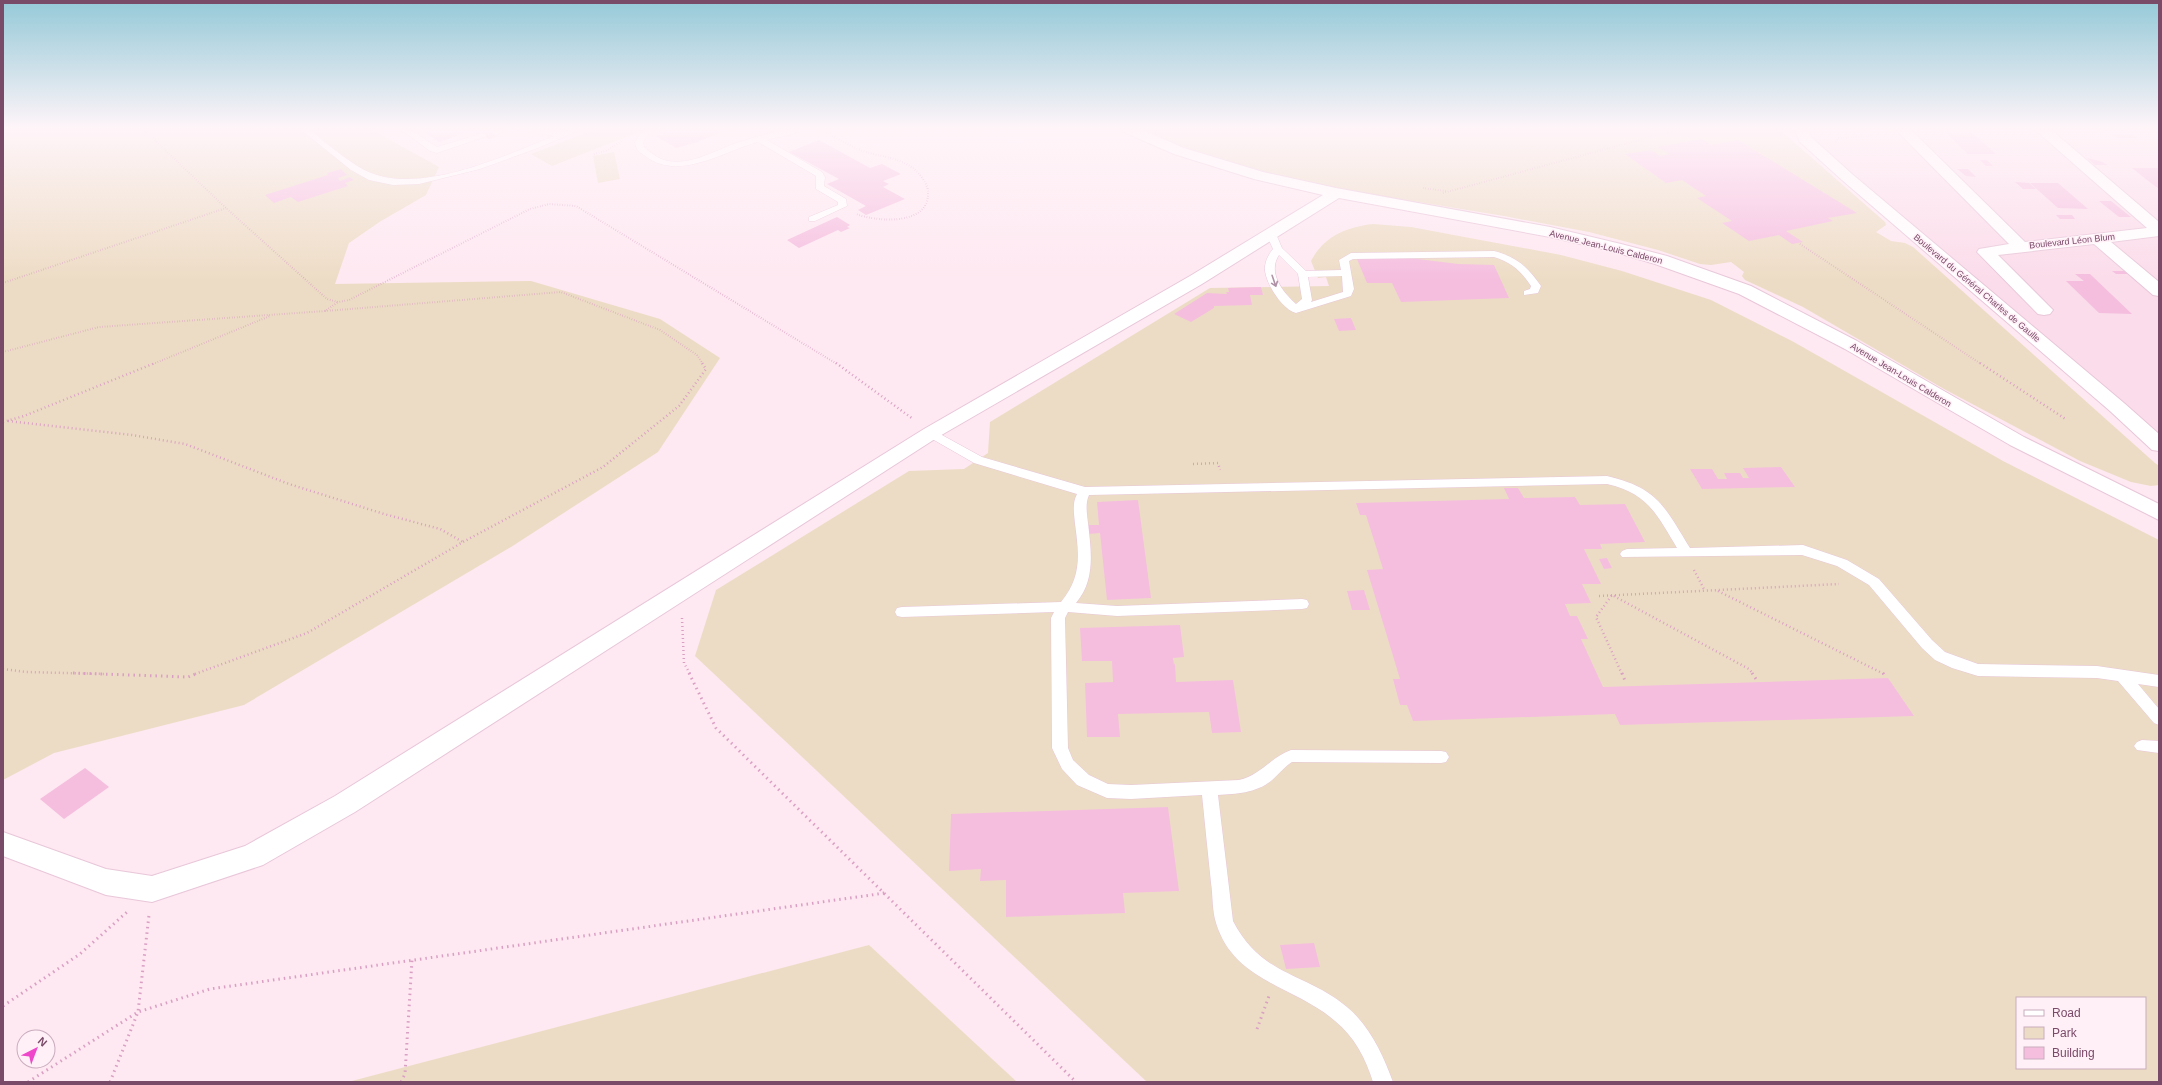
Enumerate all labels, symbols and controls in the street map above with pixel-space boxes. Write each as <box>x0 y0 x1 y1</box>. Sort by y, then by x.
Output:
street label: Avenue Jean-Louis Calderon <box>1549 228 1663 266</box>
street label: Boulevard du Général Charles de Gaulle <box>1912 232 2042 344</box>
street label: Boulevard Léon Blum <box>2029 232 2115 250</box>
one-way arrow <box>1270 275 1278 287</box>
street label: Avenue Jean-Louis Calderon <box>1849 341 1953 409</box>
legend <box>2016 997 2146 1069</box>
text: Road <box>2052 1006 2081 1020</box>
text: Park <box>2052 1026 2078 1040</box>
north arrow <box>16 1029 56 1069</box>
text: N <box>36 1034 50 1049</box>
text: Building <box>2052 1046 2095 1060</box>

